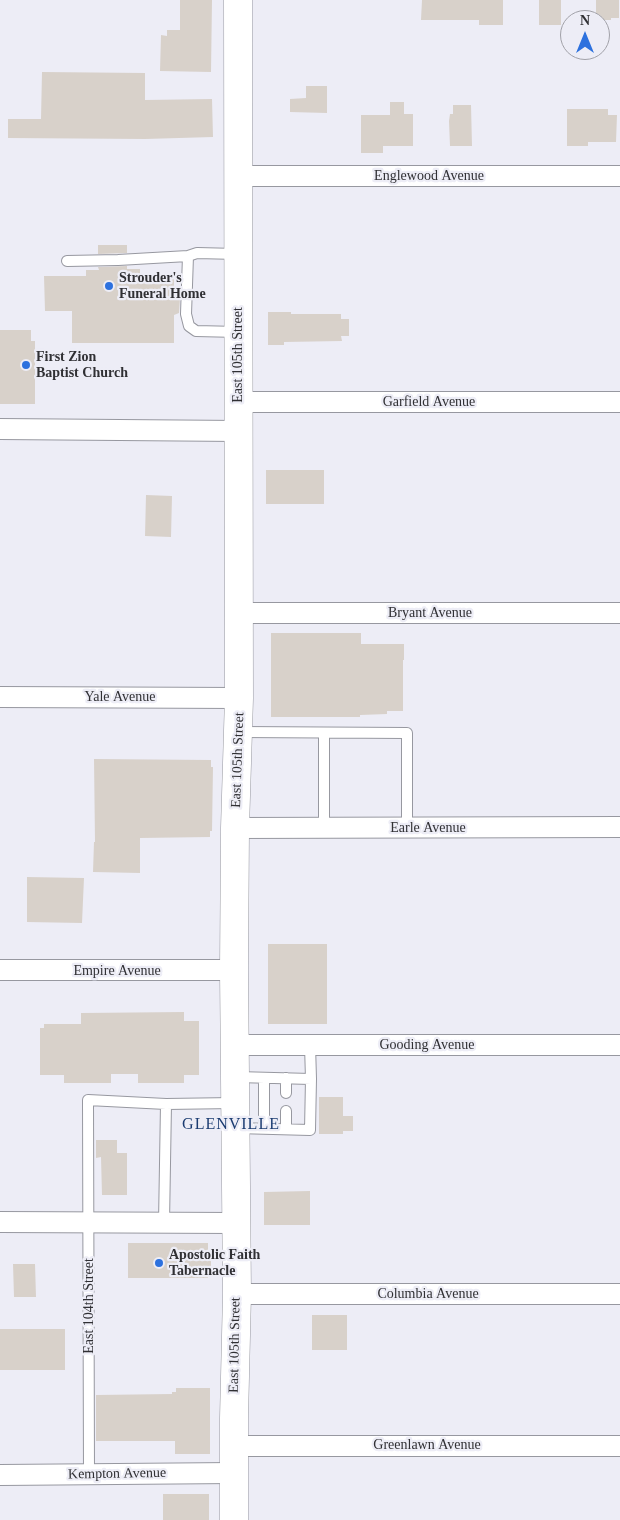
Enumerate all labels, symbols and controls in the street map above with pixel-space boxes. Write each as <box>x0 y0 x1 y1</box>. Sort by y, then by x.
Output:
north arrow <box>560 10 610 60</box>
text: N <box>580 13 590 28</box>
street label: Englewood Avenue <box>374 168 484 184</box>
place label: Strouder's Funeral Home <box>119 270 206 302</box>
marker: Strouder's Funeral Home <box>103 280 115 292</box>
street label: East 105th Street <box>230 307 246 403</box>
place label: First Zion Baptist Church <box>36 349 128 382</box>
marker: First Zion Baptist Church <box>20 359 32 371</box>
street label: Garfield Avenue <box>383 394 475 410</box>
street label: Bryant Avenue <box>388 605 472 621</box>
street label: Yale Avenue <box>84 689 156 705</box>
street label: East 105th Street <box>228 712 248 808</box>
street label: Earle Avenue <box>390 820 466 836</box>
street label: Empire Avenue <box>73 963 161 979</box>
street label: Gooding Avenue <box>380 1037 474 1053</box>
district label: GLENVILLE <box>181 1115 281 1135</box>
place label: Apostolic Faith Tabernacle <box>169 1247 260 1280</box>
marker: Apostolic Faith Tabernacle <box>153 1257 165 1269</box>
street label: East 104th Street <box>81 1258 97 1354</box>
street label: Columbia Avenue <box>377 1286 479 1302</box>
street label: East 105th Street <box>226 1297 244 1393</box>
street label: Greenlawn Avenue <box>373 1437 481 1453</box>
street label: Kempton Avenue <box>68 1465 166 1483</box>

